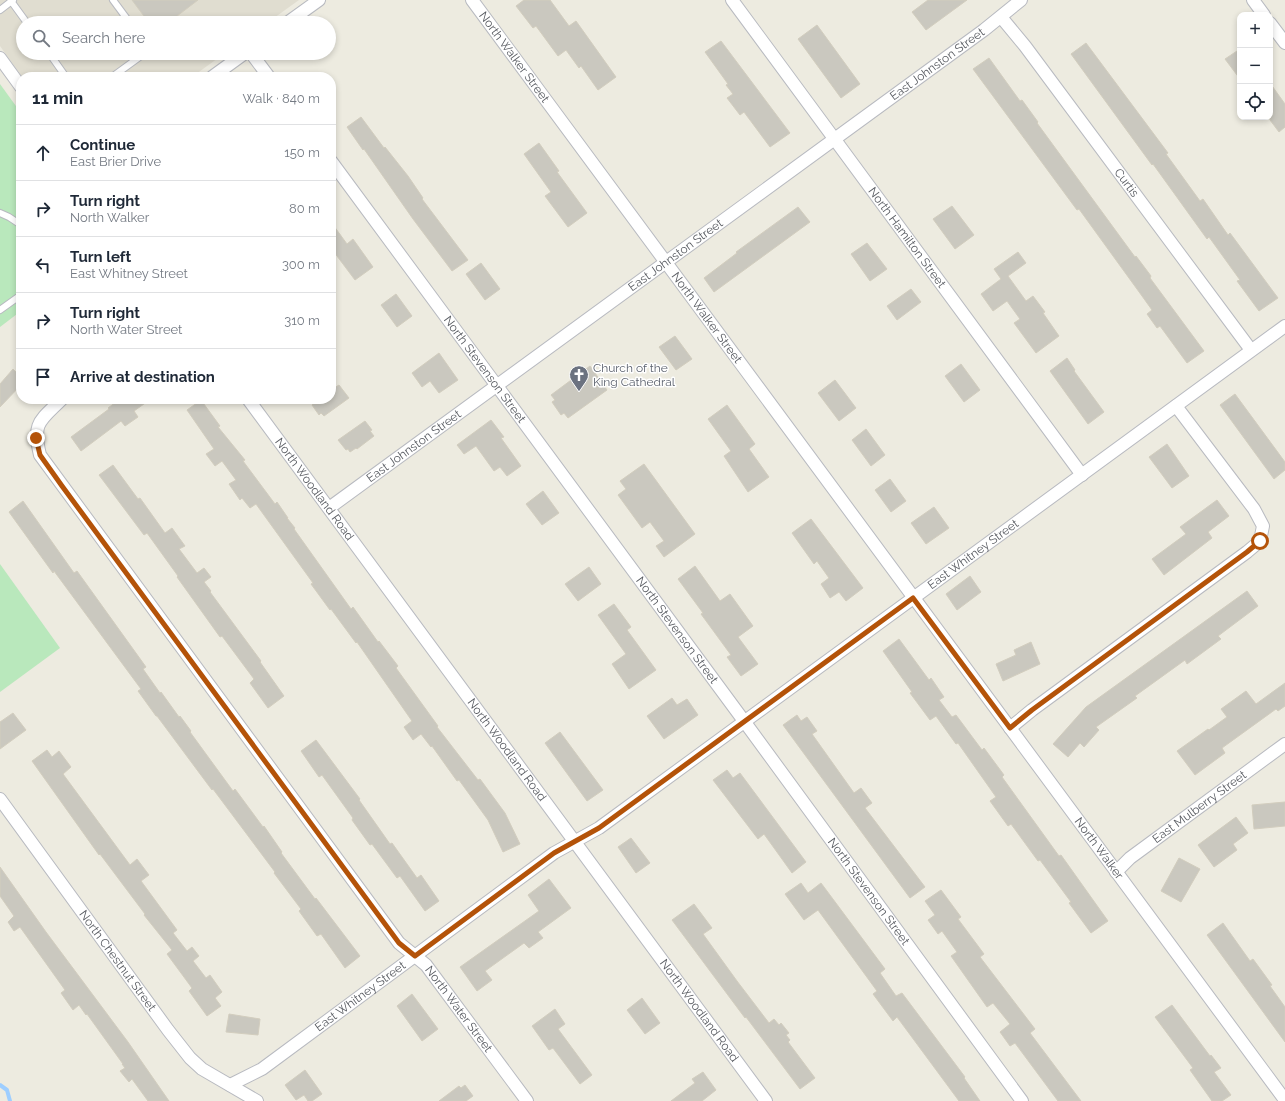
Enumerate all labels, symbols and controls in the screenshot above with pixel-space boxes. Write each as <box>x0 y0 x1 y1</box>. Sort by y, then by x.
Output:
street label: North Walker Street <box>476 9 552 105</box>
map controls <box>1237 12 1273 120</box>
button: + <box>1237 12 1273 48</box>
search box <box>16 16 336 60</box>
street label: East Johnston Street <box>887 25 987 103</box>
icon: search <box>30 27 52 49</box>
text: Search here <box>62 29 145 47</box>
button: − <box>1237 48 1273 84</box>
button: locate <box>1237 84 1273 120</box>
text: 11 min <box>32 88 83 108</box>
text: Walk · 840 m <box>242 91 320 106</box>
text: Continue <box>70 136 135 154</box>
icon: ahead <box>32 142 54 164</box>
text: 150 m <box>284 145 320 160</box>
text: East Brier Drive <box>70 154 161 169</box>
street label: Curtis <box>1111 166 1142 200</box>
street label: North Hamilton Street <box>865 184 949 290</box>
text: Turn right <box>70 192 140 210</box>
icon: right <box>32 198 54 220</box>
text: 80 m <box>289 201 320 216</box>
text: North Walker <box>70 210 149 225</box>
street label: East Johnston Street <box>626 216 725 294</box>
text: Turn left <box>70 248 131 266</box>
icon: left <box>32 254 54 276</box>
text: 300 m <box>282 257 320 272</box>
text: East Whitney Street <box>70 266 188 281</box>
street label: North Walker Street <box>669 270 745 366</box>
text: Turn right <box>70 304 140 322</box>
icon: right <box>32 310 54 332</box>
text: 310 m <box>284 313 320 328</box>
street label: North Stevenson Street <box>441 313 529 426</box>
text: North Water Street <box>70 322 182 337</box>
place label: Church of the King Cathedral <box>593 361 676 389</box>
church icon: Church of the King Cathedral <box>568 364 590 392</box>
icon: arrive <box>32 366 54 388</box>
text: Arrive at destination <box>70 368 215 386</box>
street label: East Johnston Street <box>364 407 464 485</box>
route end <box>27 429 45 447</box>
street label: North Woodland Road <box>272 435 357 543</box>
street label: East Whitney Street <box>925 516 1021 592</box>
route start <box>1251 532 1269 550</box>
street label: North Stevenson Street <box>633 574 721 686</box>
street label: North Woodland Road <box>464 696 549 804</box>
street label: East Mulberry Street <box>1150 768 1249 846</box>
street label: North Walker <box>1072 815 1127 883</box>
street label: North Stevenson Street <box>825 835 912 948</box>
street label: North Chestnut Street <box>76 908 159 1014</box>
street label: North Woodland Road <box>657 957 742 1065</box>
street label: East Whitney Street <box>312 958 408 1034</box>
street label: North Water Street <box>422 963 495 1055</box>

